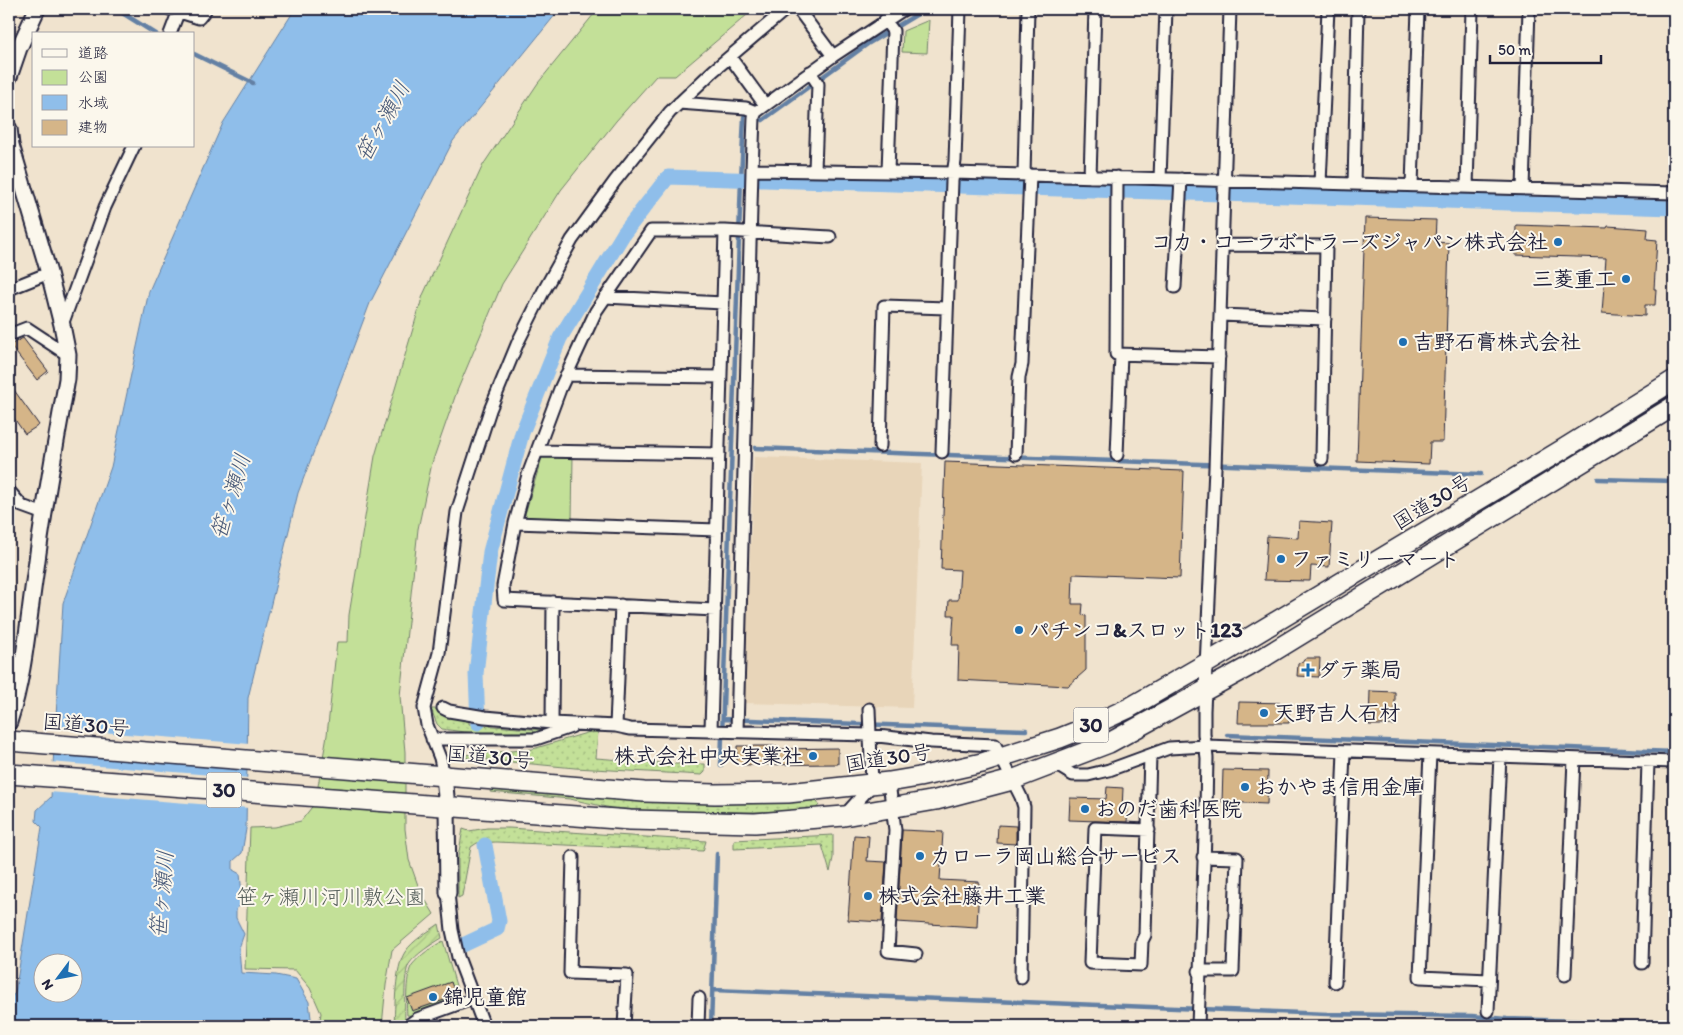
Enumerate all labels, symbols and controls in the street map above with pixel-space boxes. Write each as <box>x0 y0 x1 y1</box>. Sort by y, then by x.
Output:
legend <box>32 32 195 148</box>
scale bar <box>1490 32 1602 64</box>
text: 50 m <box>1498 41 1531 59</box>
text: 道路 <box>78 44 108 62</box>
text: 公園 <box>78 68 108 86</box>
water label: 笹ヶ瀬川 <box>349 76 416 166</box>
text: 水域 <box>78 94 108 112</box>
text: 建物 <box>78 118 108 136</box>
place label: コカ・コーラボトラーズジャパン株式会社 <box>1151 229 1548 254</box>
marker: コカ・コーラボトラーズジャパン株式会社 <box>1552 236 1564 248</box>
place label: 三菱重工 <box>1532 266 1616 291</box>
marker: 三菱重工 <box>1620 273 1632 285</box>
place label: 吉野石膏株式会社 <box>1413 329 1581 354</box>
marker: 吉野石膏株式会社 <box>1397 336 1409 348</box>
water label: 笹ヶ瀬川 <box>205 450 256 542</box>
street label: 国道30号 <box>1388 468 1476 535</box>
place label: ファミリーマート <box>1291 546 1460 571</box>
marker: ファミリーマート <box>1275 553 1287 565</box>
place label: パチンコ&スロット123 <box>1029 617 1243 642</box>
marker: パチンコ&スロット123 <box>1013 624 1025 636</box>
place label: ダテ薬局 <box>1318 657 1402 682</box>
marker: ダテ薬局 <box>1302 664 1314 676</box>
place label: 天野吉人石材 <box>1274 700 1400 725</box>
marker: 天野吉人石材 <box>1258 707 1270 719</box>
street label: 国道30号 <box>41 708 131 741</box>
road number: 30 <box>1074 708 1108 742</box>
street label: 国道30号 <box>843 738 933 777</box>
street label: 国道30号 <box>445 740 535 773</box>
place label: 株式会社中央実業社 <box>614 743 803 768</box>
marker: 株式会社中央実業社 <box>807 750 819 762</box>
road number: 30 <box>206 772 242 808</box>
place label: おかやま信用金庫 <box>1255 774 1423 799</box>
marker: おかやま信用金庫 <box>1239 781 1251 793</box>
place label: おのだ歯科医院 <box>1095 796 1242 821</box>
marker: おのだ歯科医院 <box>1079 803 1091 815</box>
place label: カローラ岡山総合サービス <box>930 843 1182 868</box>
water label: 笹ヶ瀬川 <box>144 849 179 939</box>
marker: カローラ岡山総合サービス <box>914 850 926 862</box>
place label: 株式会社藤井工業 <box>878 883 1046 908</box>
park label: 笹ヶ瀬川河川敷公園 <box>237 884 426 909</box>
marker: 株式会社藤井工業 <box>862 890 874 902</box>
north arrow <box>32 952 82 1002</box>
text: N <box>38 976 57 993</box>
place label: 錦児童館 <box>443 984 527 1009</box>
marker: 錦児童館 <box>427 991 439 1003</box>

